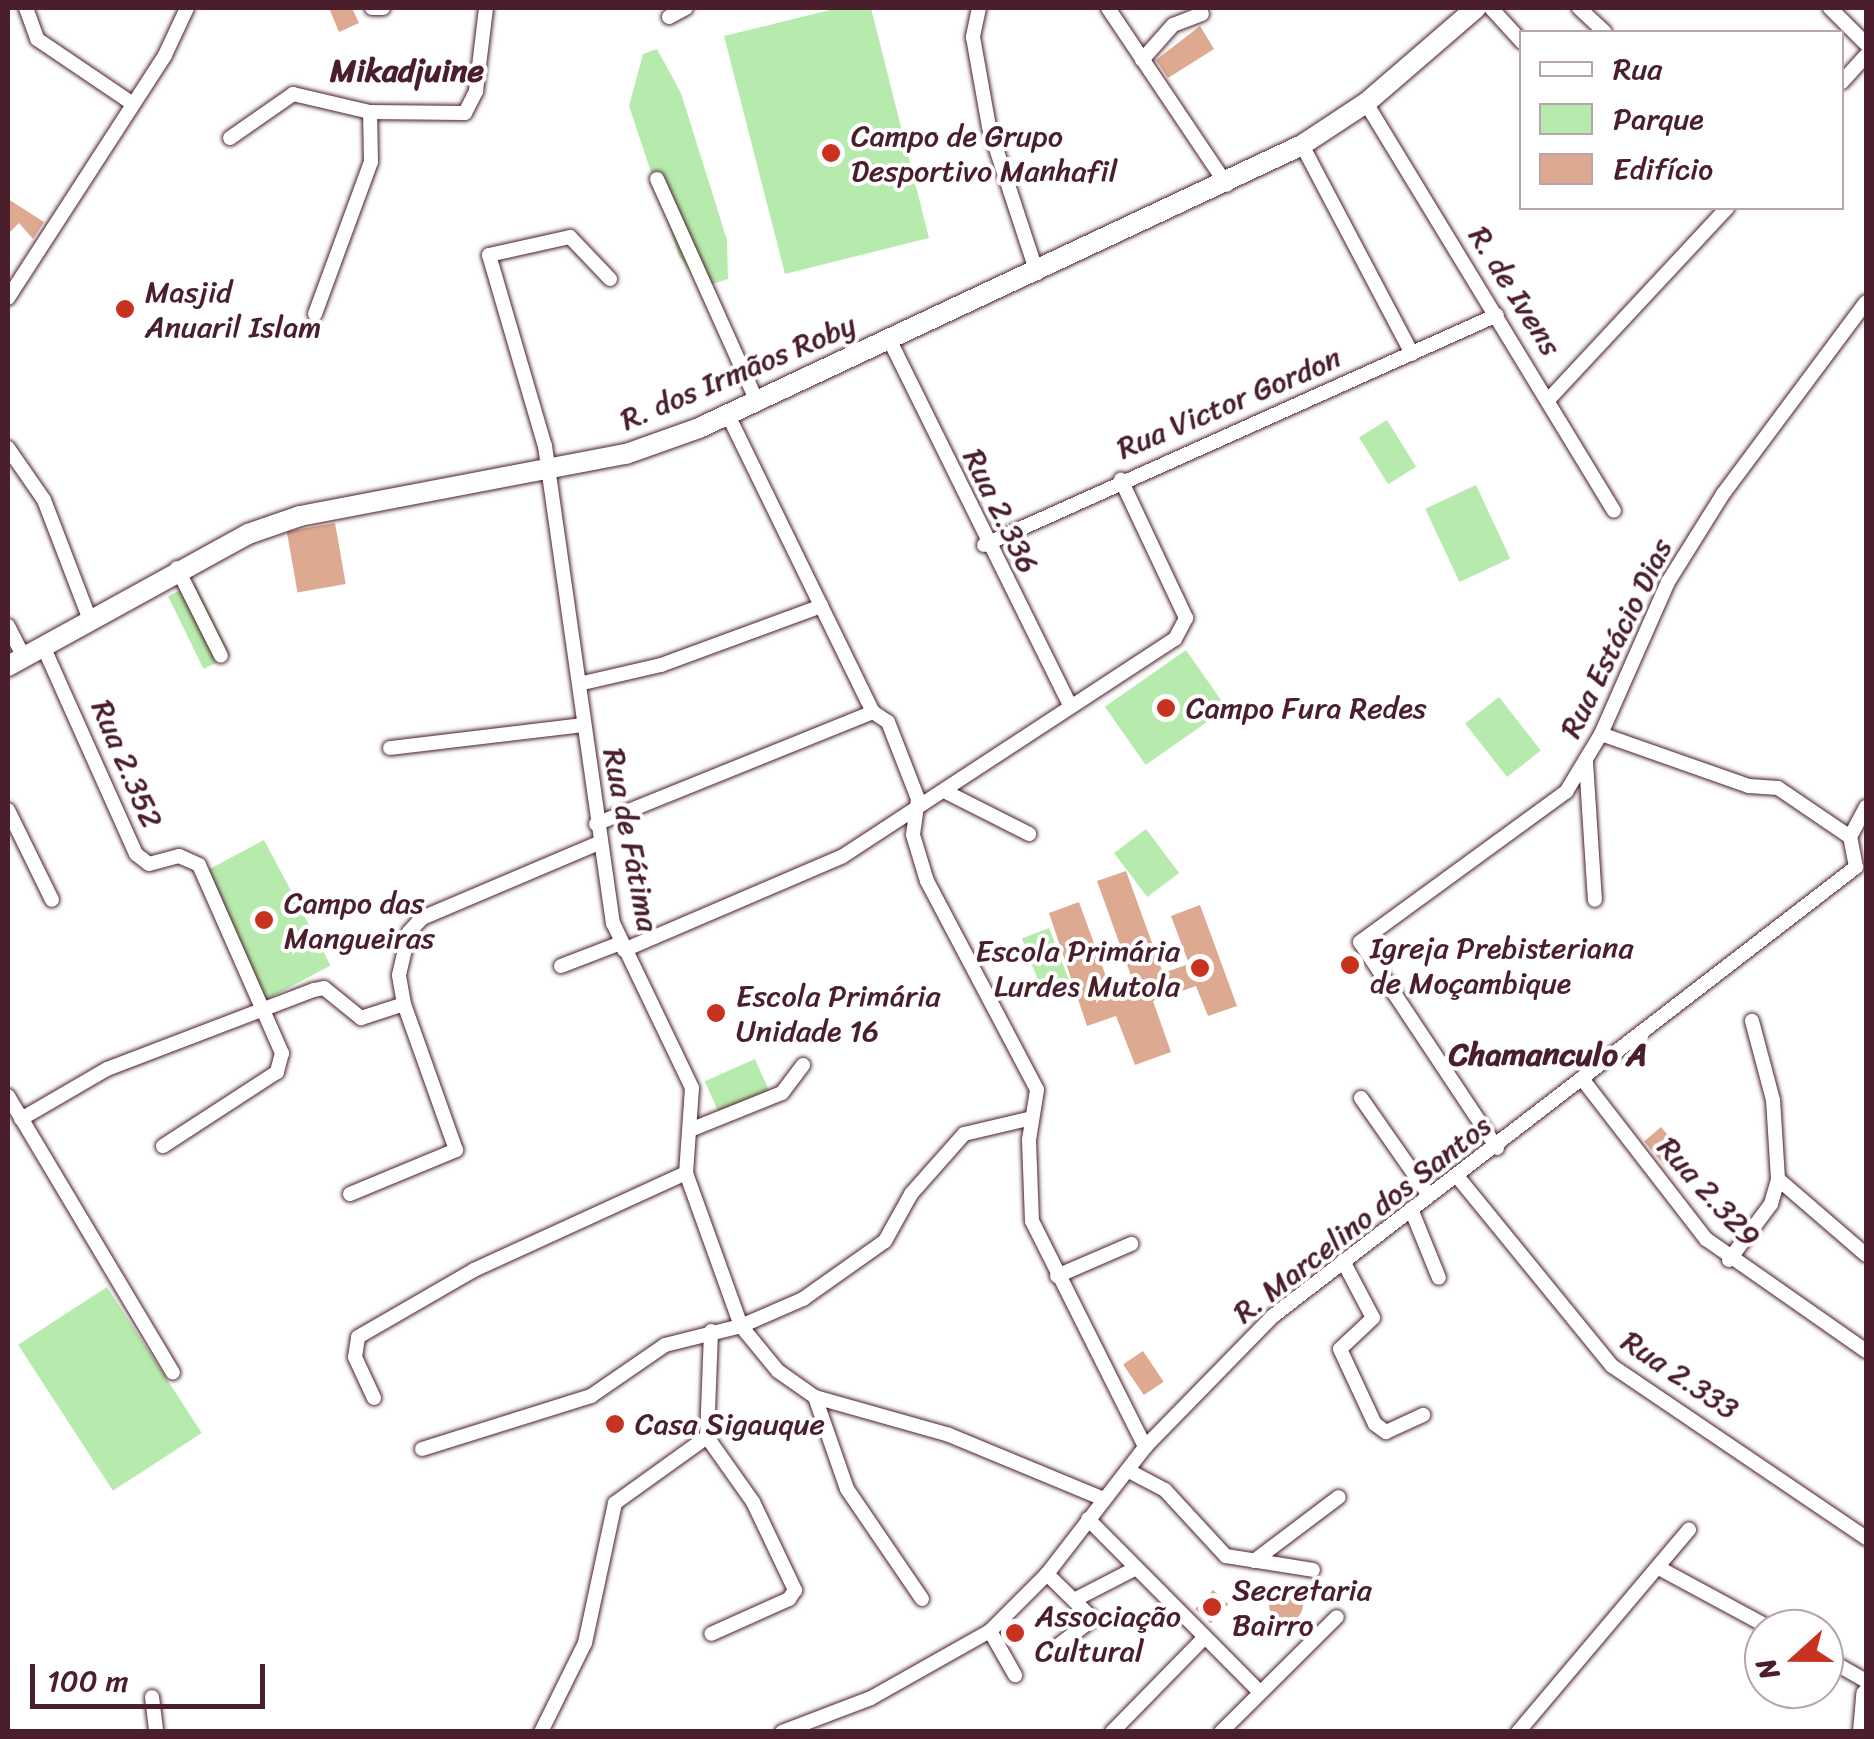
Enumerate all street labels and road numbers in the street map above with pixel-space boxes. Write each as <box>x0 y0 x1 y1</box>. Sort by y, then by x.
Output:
street label: R. de Ivens <box>1462 220 1568 362</box>
street label: R. dos Irmãos Roby <box>616 306 860 438</box>
street label: Rua Victor Gordon <box>1111 339 1347 467</box>
street label: Rua 2.336 <box>956 443 1046 579</box>
street label: Rua Estácio Dias <box>1552 533 1680 743</box>
street label: Rua 2.352 <box>84 695 170 833</box>
street label: Rua de Fátima <box>595 745 667 935</box>
street label: R. Marcelino dos Santos <box>1226 1107 1498 1331</box>
street label: Rua 2.329 <box>1650 1130 1768 1254</box>
street label: Rua 2.333 <box>1615 1323 1745 1427</box>

